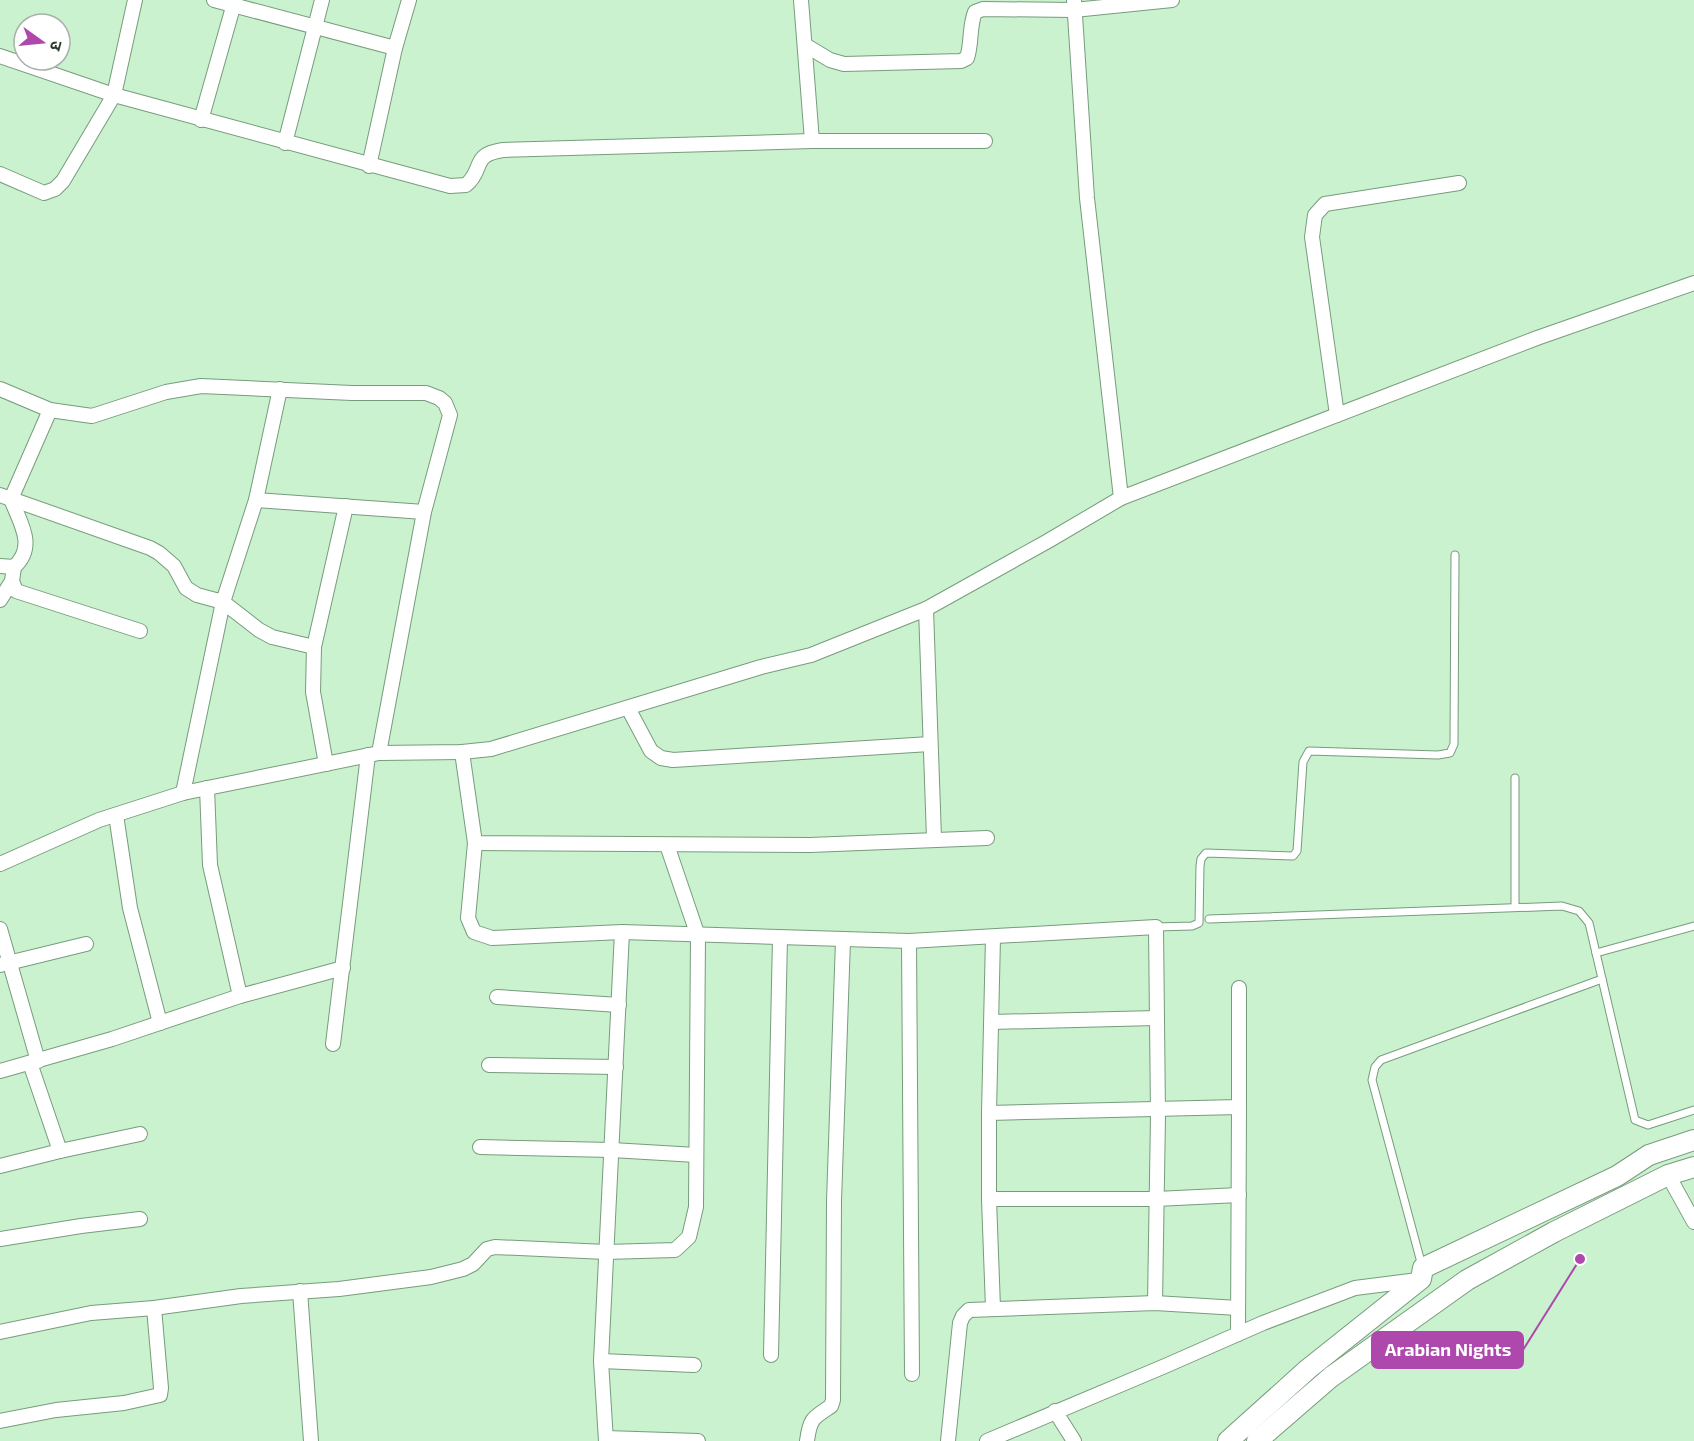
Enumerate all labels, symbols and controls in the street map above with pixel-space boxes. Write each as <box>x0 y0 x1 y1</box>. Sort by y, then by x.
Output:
north arrow <box>12 12 72 72</box>
text: उ <box>46 39 67 54</box>
callout: Arabian Nights <box>1372 1332 1523 1368</box>
text: Arabian Nights <box>1385 1338 1511 1360</box>

